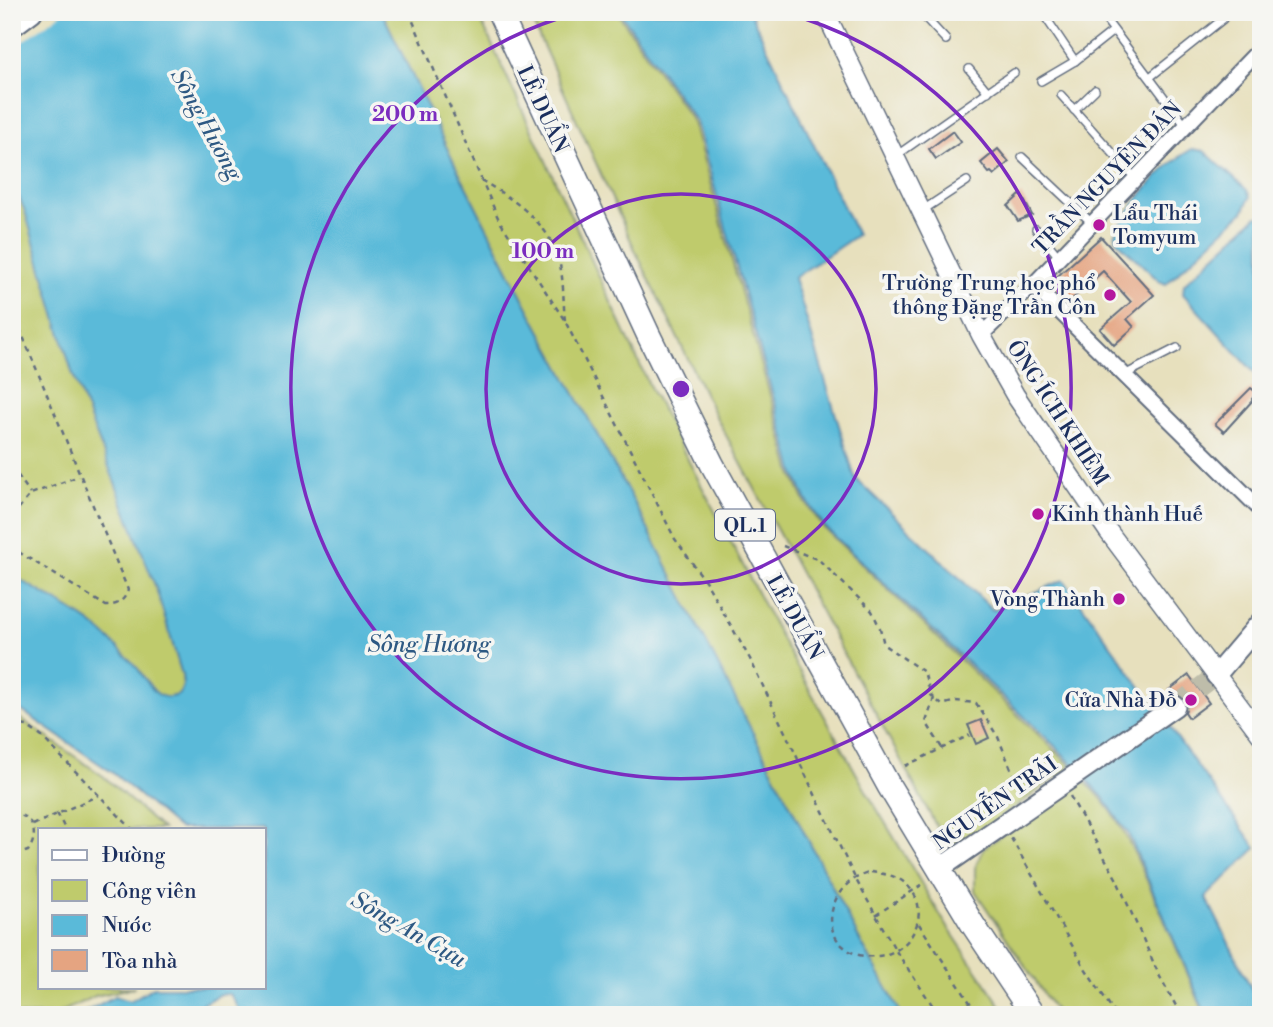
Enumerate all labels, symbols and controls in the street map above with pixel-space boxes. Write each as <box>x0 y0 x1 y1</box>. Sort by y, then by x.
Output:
street label: LÊ DUẨN <box>511 60 578 157</box>
water label: Sông Hương <box>164 64 249 186</box>
street label: TRẦN NGUYÊN ĐÁN <box>1024 93 1188 261</box>
text: 200 m <box>372 102 438 128</box>
place label: Lẩu Thái Tomyum <box>1113 201 1198 251</box>
marker: Lẩu Thái Tomyum <box>1091 217 1107 233</box>
text: 100 m <box>512 239 574 265</box>
place label: Trường Trung học phổ thông Đặng Trần Côn <box>882 271 1096 321</box>
marker: Trường Trung học phổ thông Đặng Trần Côn <box>1102 287 1118 303</box>
street label: ÔNG ÍCH KHIÊM <box>1000 334 1117 491</box>
centre of rings <box>669 377 693 401</box>
place label: Kinh thành Huế <box>1052 502 1203 528</box>
marker: Kinh thành Huế <box>1030 506 1046 522</box>
road number: QL.1 <box>715 510 775 540</box>
street label: LÊ DUẨN <box>760 568 833 665</box>
place label: Vòng Thành <box>989 587 1105 613</box>
marker: Vòng Thành <box>1111 591 1127 607</box>
water label: Sông Hương <box>368 631 492 659</box>
place label: Cửa Nhà Đồ <box>1064 688 1177 714</box>
marker: Cửa Nhà Đồ <box>1183 692 1199 708</box>
street label: NGUYỄN TRÃI <box>926 747 1063 856</box>
legend <box>38 828 266 988</box>
text: Đường <box>102 843 166 869</box>
text: Công viên <box>102 879 197 905</box>
water label: Sông An Cựu <box>346 886 471 974</box>
text: Nước <box>102 913 152 939</box>
text: Tòa nhà <box>102 949 178 975</box>

